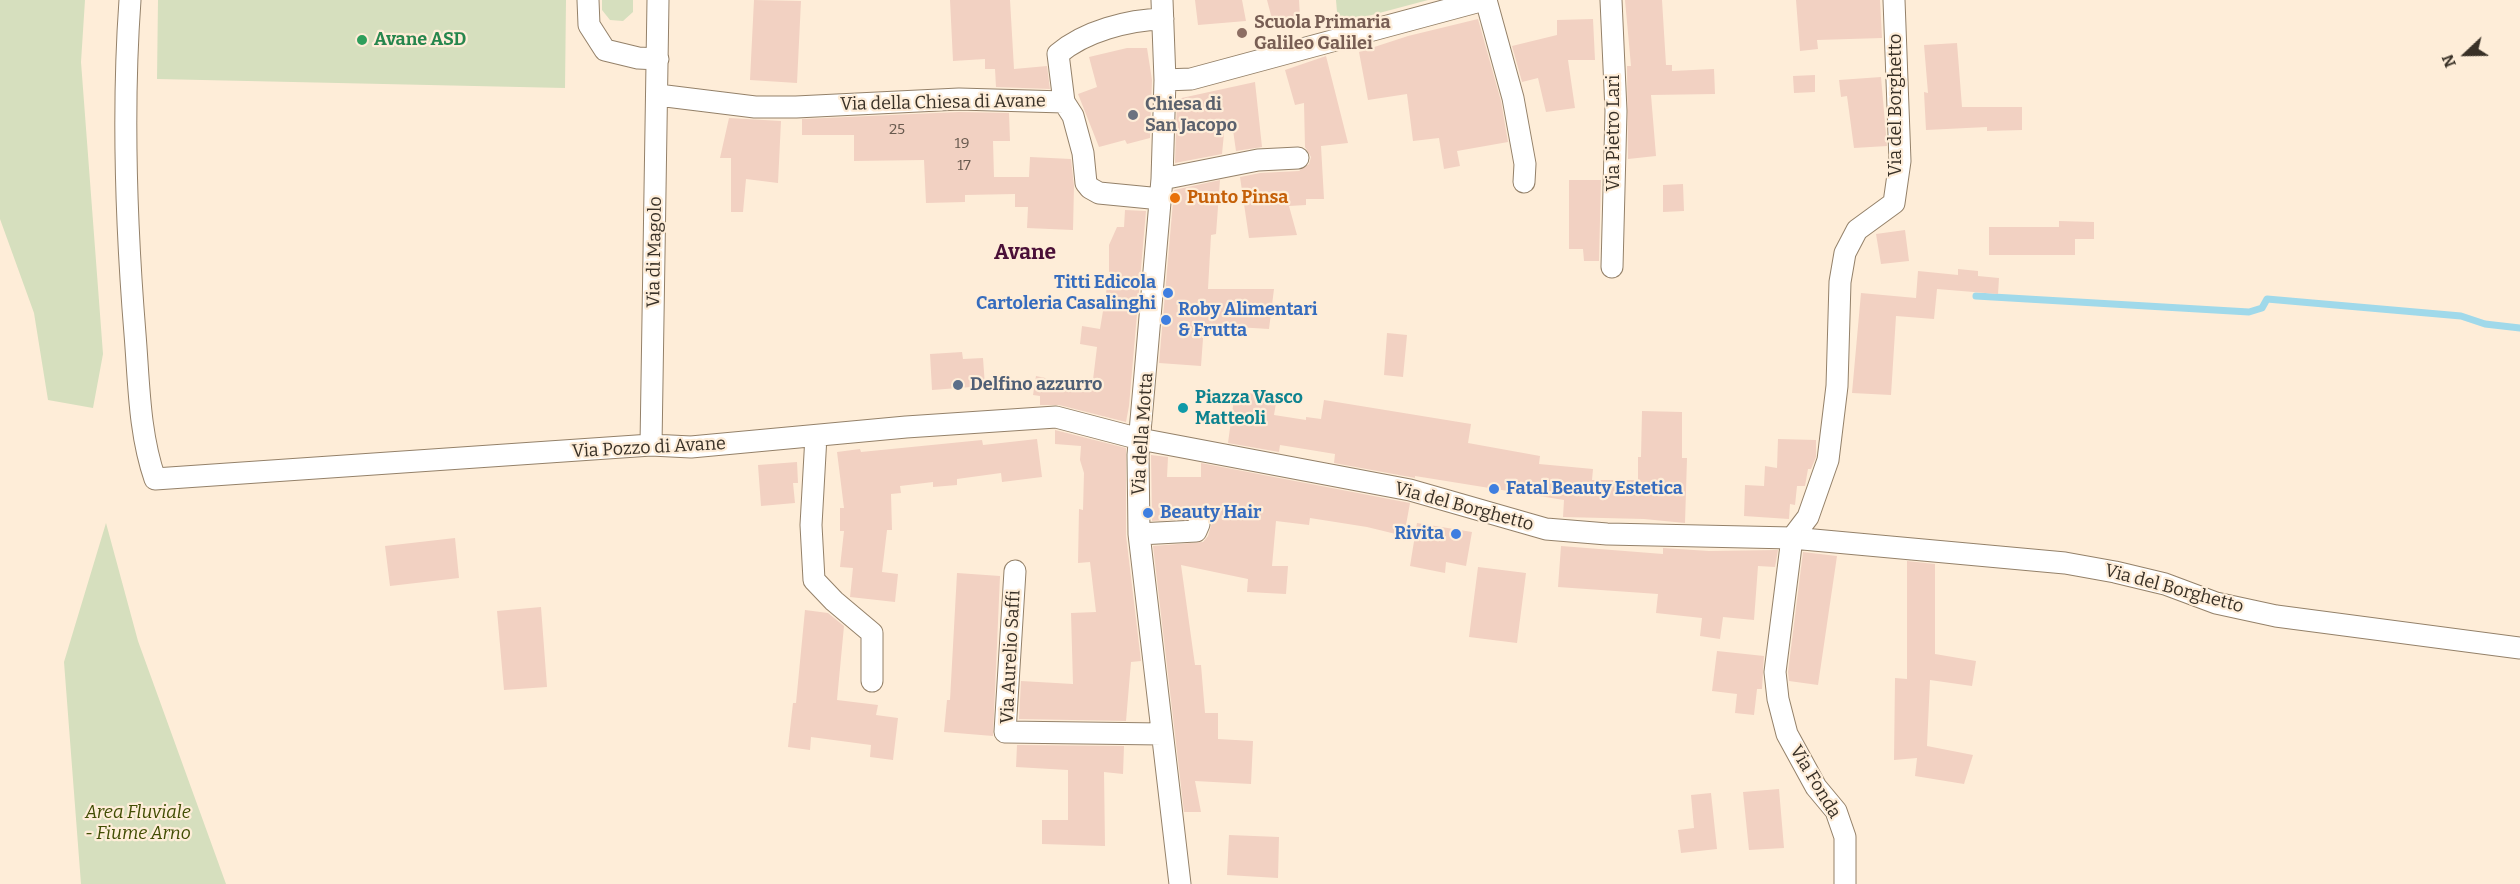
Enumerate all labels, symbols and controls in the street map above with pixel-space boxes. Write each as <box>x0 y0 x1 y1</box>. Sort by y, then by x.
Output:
place label: Scuola Primaria Galileo Galilei <box>1254 12 1391 54</box>
north arrow <box>2436 24 2496 84</box>
marker: Scuola Primaria Galileo Galilei <box>1235 26 1249 40</box>
place label: Avane ASD <box>374 29 466 51</box>
marker: Avane ASD <box>355 33 369 47</box>
street label: Via del Borghetto <box>1885 34 1907 176</box>
text: N <box>2438 52 2460 70</box>
street label: Via Pietro Lari <box>1603 75 1625 191</box>
street label: Via della Chiesa di Avane <box>840 90 1046 116</box>
place label: Chiesa di San Jacopo <box>1145 94 1237 136</box>
marker: Chiesa di San Jacopo <box>1126 108 1140 122</box>
house number: 25 <box>889 121 905 139</box>
house number: 19 <box>955 135 969 153</box>
house number: 17 <box>957 157 971 175</box>
place label: Punto Pinsa <box>1187 187 1288 209</box>
marker: Punto Pinsa <box>1168 191 1182 205</box>
street label: Via di Magolo <box>643 196 667 308</box>
district label: Avane <box>994 240 1056 266</box>
place label: Titti Edicola Cartoleria Casalinghi <box>976 272 1156 314</box>
marker: Titti Edicola Cartoleria Casalinghi <box>1161 286 1175 300</box>
place label: Roby Alimentari & Frutta <box>1178 299 1317 342</box>
marker: Roby Alimentari & Frutta <box>1159 313 1173 327</box>
street label: Via della Motta <box>1128 372 1158 496</box>
place label: Delfino azzurro <box>970 374 1102 396</box>
marker: Delfino azzurro <box>951 378 965 392</box>
place label: Piazza Vasco Matteoli <box>1195 387 1303 430</box>
marker: Piazza Vasco Matteoli <box>1176 401 1190 415</box>
street label: Via Pozzo di Avane <box>572 433 726 463</box>
street label: Via del Borghetto <box>1392 478 1536 536</box>
place label: Fatal Beauty Estetica <box>1506 478 1683 500</box>
marker: Fatal Beauty Estetica <box>1487 482 1501 496</box>
place label: Beauty Hair <box>1160 502 1261 524</box>
marker: Beauty Hair <box>1141 506 1155 520</box>
place label: Rivita <box>1394 523 1444 545</box>
marker: Rivita <box>1449 527 1463 541</box>
street label: Via del Borghetto <box>2102 560 2246 618</box>
street label: Via Aurelio Saffi <box>997 590 1025 724</box>
street label: Via Fonda <box>1785 741 1845 823</box>
park label: Area Fluviale - Fiume Arno <box>85 802 191 844</box>

